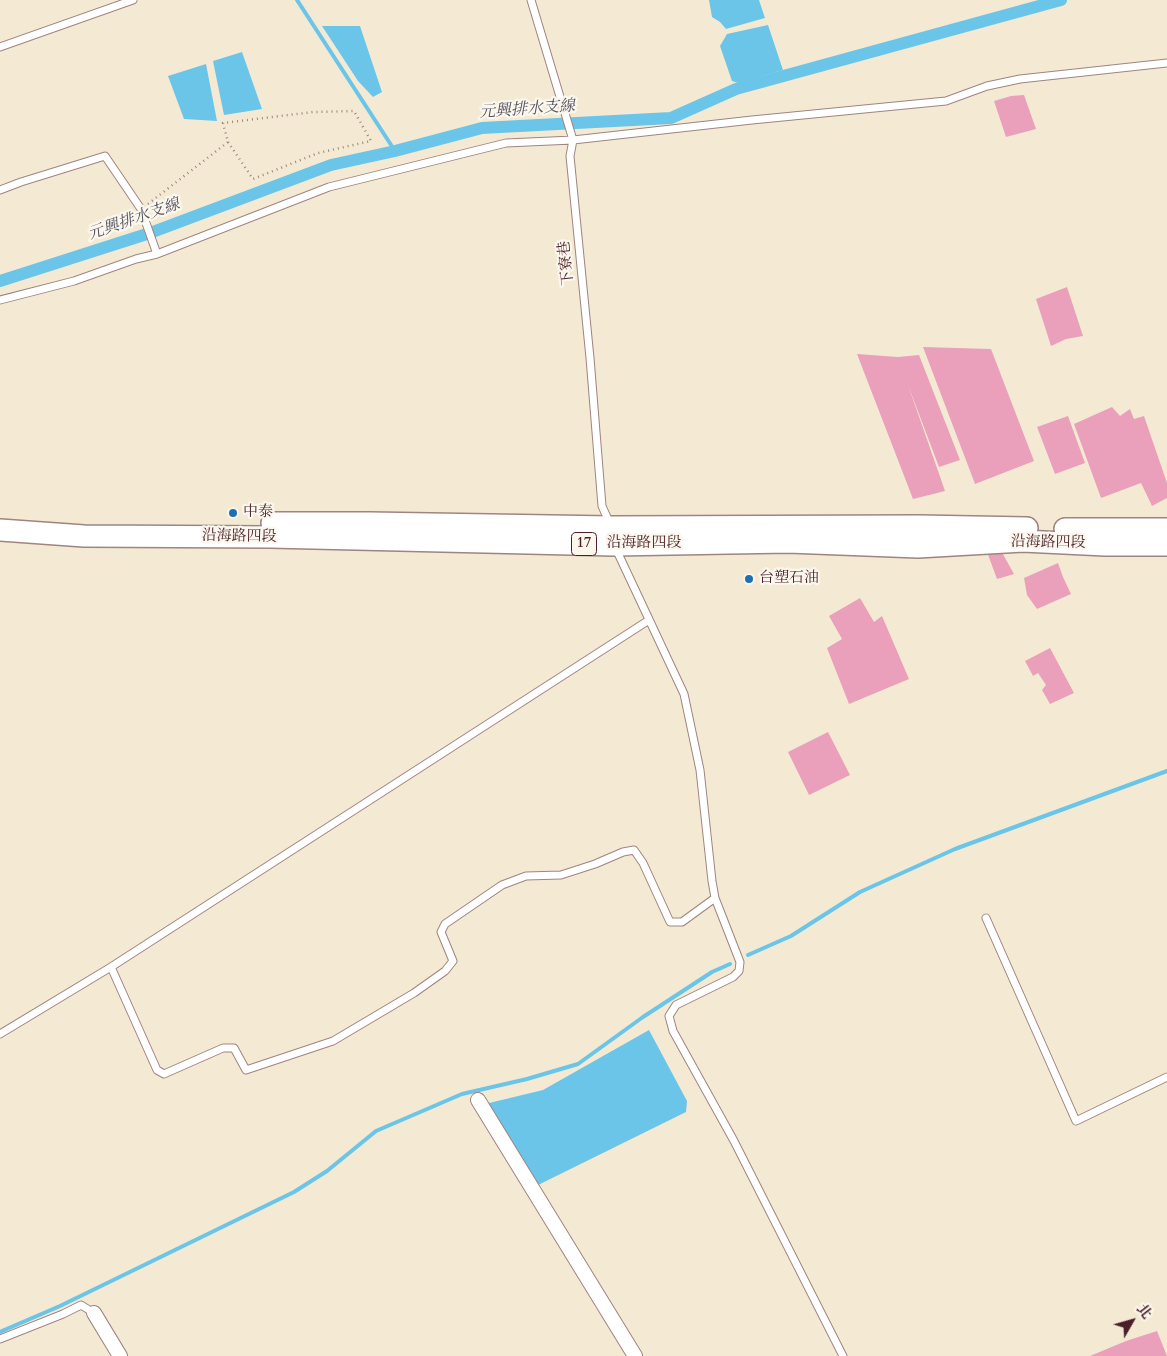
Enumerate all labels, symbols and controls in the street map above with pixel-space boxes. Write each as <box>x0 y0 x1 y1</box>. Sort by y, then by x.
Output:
water label: 元興排水支線 <box>478 97 576 123</box>
water label: 元興排水支線 <box>85 195 183 245</box>
street label: 下寮巷 <box>556 240 578 286</box>
place label: 中泰 <box>243 504 273 522</box>
marker: 中泰 <box>227 507 239 519</box>
street label: 沿海路四段 <box>201 527 277 547</box>
road number: 17 <box>572 532 596 556</box>
street label: 沿海路四段 <box>1010 533 1086 553</box>
street label: 沿海路四段 <box>607 535 681 553</box>
place label: 台塑石油 <box>759 570 819 588</box>
marker: 台塑石油 <box>743 573 755 585</box>
north arrow <box>1107 1296 1157 1346</box>
text: 北 <box>1132 1300 1156 1323</box>

